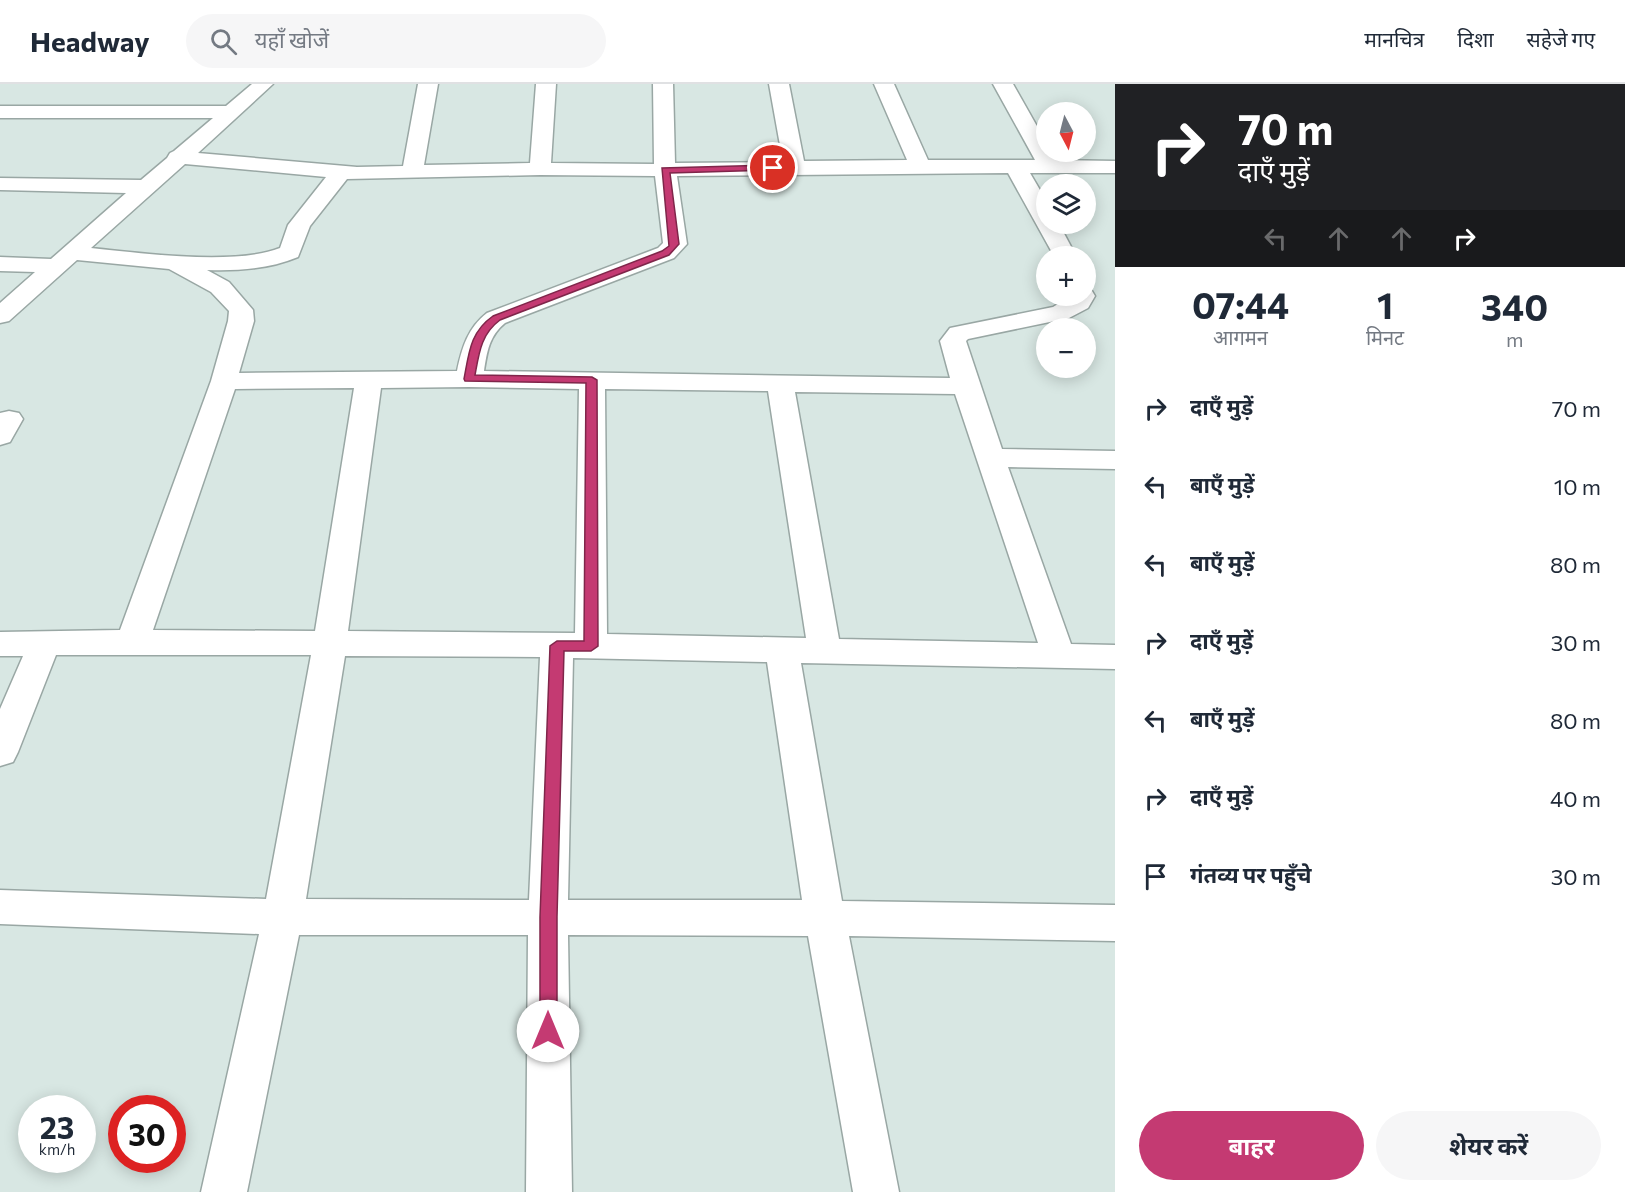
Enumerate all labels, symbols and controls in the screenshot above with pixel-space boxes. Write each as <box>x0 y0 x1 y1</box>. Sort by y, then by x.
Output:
search box <box>186 14 606 68</box>
text: Headway <box>30 24 150 58</box>
icon: search <box>207 25 240 58</box>
text: यहाँ खोजें <box>255 26 329 53</box>
text: मानचित्र <box>1364 26 1424 51</box>
text: दिशा <box>1457 26 1494 51</box>
text: सहेजे गए <box>1527 26 1595 51</box>
north arrow <box>1036 102 1096 162</box>
map controls <box>1036 102 1096 378</box>
text: 70 m <box>1238 102 1333 154</box>
icon: right <box>1139 108 1217 186</box>
pin <box>747 142 798 193</box>
icon: arrive <box>756 151 789 184</box>
text: दाएँ मुड़ें <box>1238 154 1310 187</box>
button: layers <box>1036 174 1096 234</box>
icon: left <box>1259 222 1292 255</box>
icon: ahead <box>1322 222 1355 255</box>
icon: ahead <box>1385 222 1418 255</box>
icon: right <box>1448 222 1481 255</box>
button: + <box>1036 246 1096 306</box>
text: 07:44 <box>1192 282 1289 326</box>
text: 1 <box>1377 282 1393 326</box>
text: 340 <box>1481 284 1548 328</box>
button: − <box>1036 318 1096 378</box>
text: आगमन <box>1213 325 1268 349</box>
text: मिनट <box>1366 325 1404 349</box>
text: m <box>1506 327 1523 351</box>
icon: right <box>1139 392 1172 425</box>
text: दाएँ मुड़ें <box>1190 393 1253 420</box>
text: 70 m <box>1552 395 1601 422</box>
icon: left <box>1139 470 1172 503</box>
text: बाएँ मुड़ें <box>1190 471 1255 498</box>
text: 10 m <box>1554 473 1601 500</box>
icon: left <box>1139 548 1172 581</box>
text: बाएँ मुड़ें <box>1190 549 1255 576</box>
text: 80 m <box>1550 551 1601 578</box>
icon: right <box>1139 626 1172 659</box>
text: दाएँ मुड़ें <box>1190 627 1253 654</box>
text: 30 m <box>1551 629 1601 656</box>
icon: left <box>1139 704 1172 737</box>
text: बाएँ मुड़ें <box>1190 705 1255 732</box>
text: 80 m <box>1550 707 1601 734</box>
icon: right <box>1139 782 1172 815</box>
text: दाएँ मुड़ें <box>1190 783 1253 810</box>
text: 40 m <box>1550 785 1601 812</box>
icon: arrive <box>1139 860 1172 893</box>
text: गंतव्य पर पहुँचे <box>1190 861 1312 888</box>
text: 30 m <box>1551 863 1601 890</box>
position arrow <box>516 999 580 1063</box>
speed limit sign: 30 <box>108 1095 186 1173</box>
text: 23 <box>40 1108 74 1145</box>
button: बाहर <box>1139 1111 1364 1180</box>
button: शेयर करें <box>1376 1111 1601 1180</box>
text: km/h <box>39 1140 75 1158</box>

